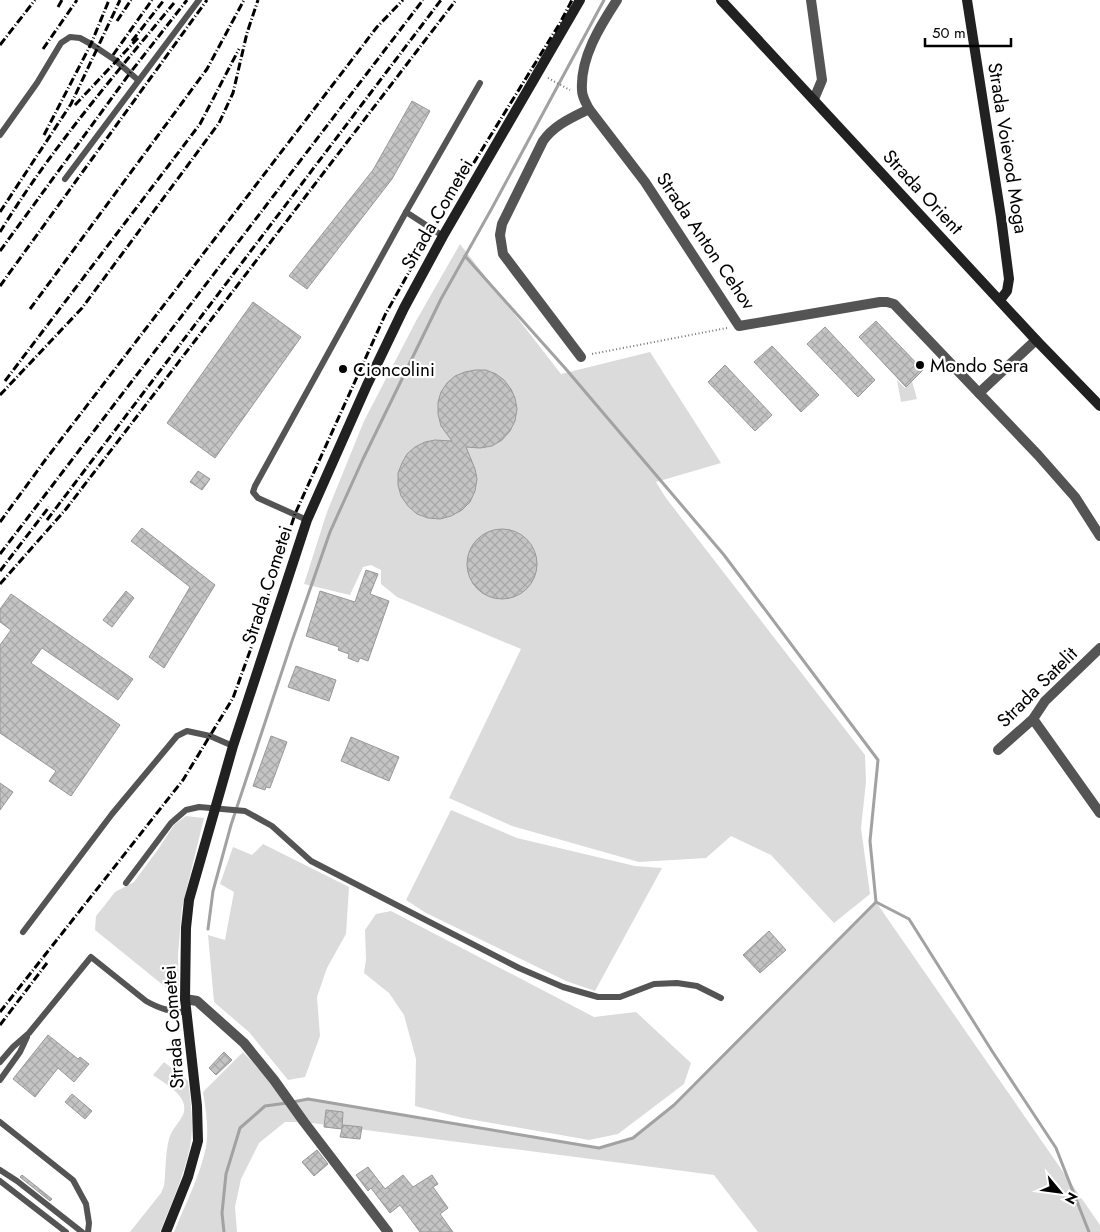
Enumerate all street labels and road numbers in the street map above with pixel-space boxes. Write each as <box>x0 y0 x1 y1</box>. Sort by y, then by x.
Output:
street label: Strada Voievod Moga <box>981 61 1035 235</box>
street label: Strada Orient <box>877 144 970 241</box>
street label: Strada Cometei <box>394 154 480 274</box>
street label: Strada Anton Cehov <box>650 167 762 316</box>
street label: Strada Cometei <box>235 522 299 648</box>
street label: Strada Satelit <box>991 640 1084 733</box>
street label: Strada Cometei <box>155 964 191 1090</box>

